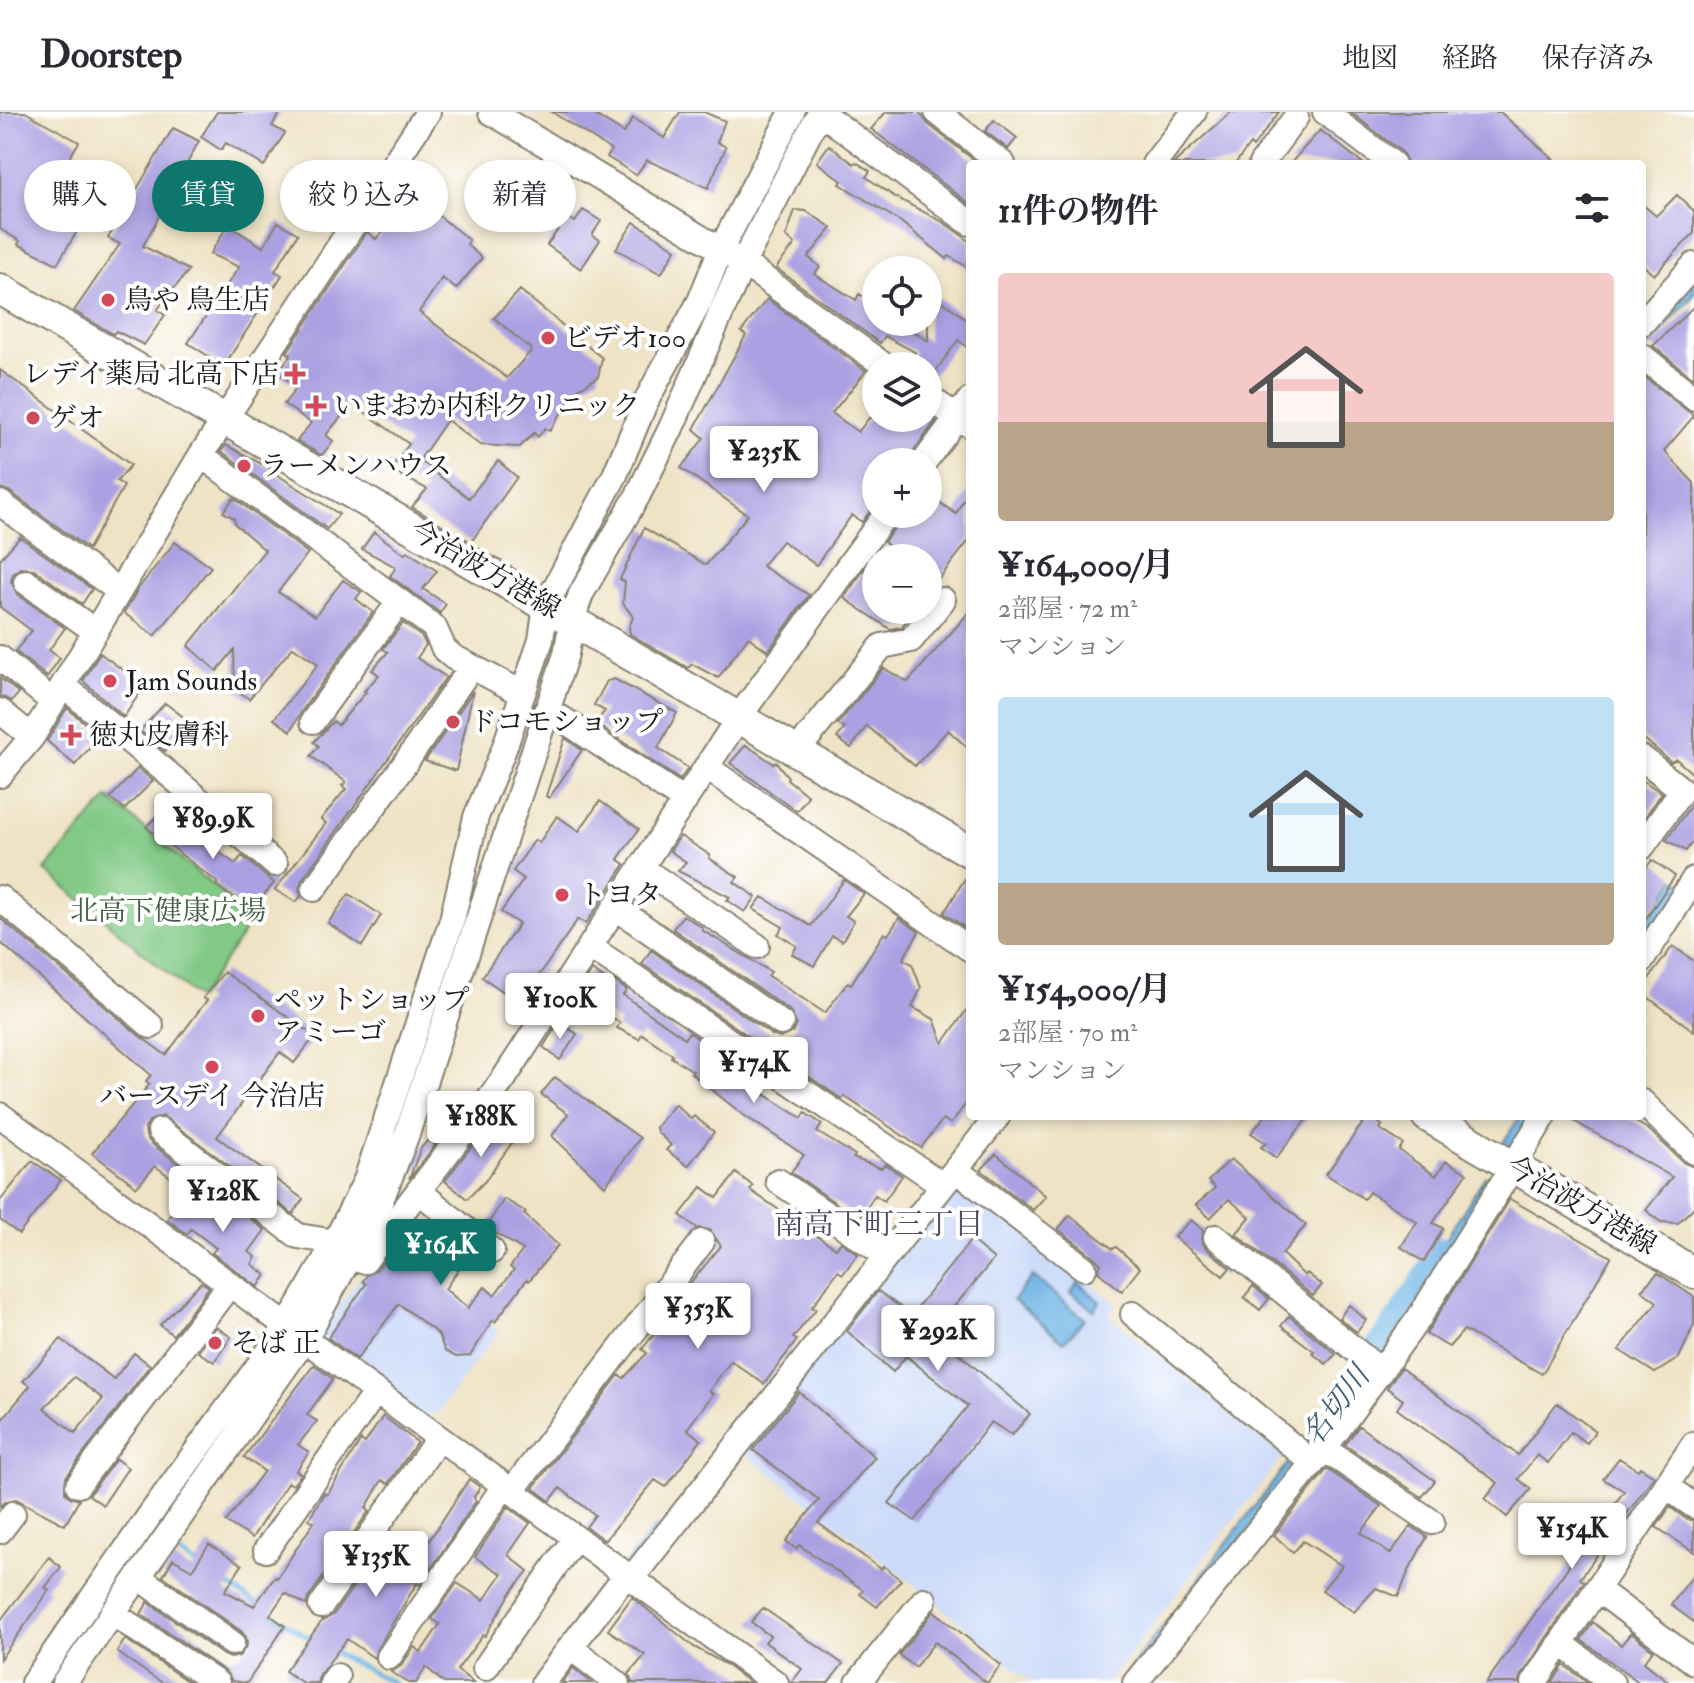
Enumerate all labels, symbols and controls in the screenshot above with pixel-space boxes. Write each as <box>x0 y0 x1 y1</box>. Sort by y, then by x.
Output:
text: Doorstep <box>40 31 182 79</box>
text: 地図 <box>1342 41 1398 76</box>
text: 経路 <box>1442 41 1498 76</box>
text: 保存済み <box>1542 41 1654 76</box>
chip: 購入 <box>24 160 136 232</box>
chip: 賃貸 <box>152 160 264 232</box>
chip: 絞り込み <box>280 160 448 232</box>
chip: 新着 <box>464 160 576 232</box>
icon: filters <box>1570 186 1614 230</box>
text: 11件の物件 <box>998 190 1158 233</box>
map controls <box>862 256 942 624</box>
button: locate <box>862 256 942 336</box>
place label: 鳥や 鳥生店 <box>124 283 270 318</box>
marker: 鳥や 鳥生店 <box>99 291 117 309</box>
place label: ビデオ100 <box>564 321 686 356</box>
icon: home <box>1234 325 1378 469</box>
marker: ビデオ100 <box>539 329 557 347</box>
button: layers <box>862 352 942 432</box>
place label: レデイ薬局 北高下店 <box>23 357 279 392</box>
marker: レデイ薬局 北高下店 <box>286 365 304 383</box>
place label: いまおか内科クリニック <box>334 389 640 424</box>
marker: いまおか内科クリニック <box>305 395 327 417</box>
place label: ゲオ <box>49 401 104 436</box>
marker: ゲオ <box>24 409 42 427</box>
pin: ¥235K <box>708 426 820 494</box>
text: ¥235K <box>728 436 800 468</box>
button: + <box>862 448 942 528</box>
place label: ラーメンハウス <box>260 449 452 484</box>
marker: ラーメンハウス <box>235 457 253 475</box>
street label: 今治波方港線 <box>403 513 567 627</box>
button: − <box>862 544 942 624</box>
text: ¥164,000/月 <box>998 544 1175 587</box>
text: 2部屋 · 72 m² <box>998 593 1137 625</box>
text: マンション <box>998 631 1127 663</box>
place label: Jam Sounds <box>125 664 257 699</box>
marker: Jam Sounds <box>101 672 119 690</box>
place label: ドコモショップ <box>469 705 663 740</box>
marker: ドコモショップ <box>444 713 462 731</box>
place label: 徳丸皮膚科 <box>89 718 229 753</box>
marker: 徳丸皮膚科 <box>60 724 82 746</box>
icon: home <box>1234 749 1378 893</box>
pin: ¥89.9K <box>148 793 278 861</box>
text: ¥89.9K <box>172 803 254 835</box>
place label: トヨタ <box>578 878 662 913</box>
marker: トヨタ <box>553 886 571 904</box>
park label: 北高下健康広場 <box>70 894 266 929</box>
text: ¥154,000/月 <box>998 968 1172 1011</box>
pin: ¥100K <box>504 973 616 1041</box>
place label: ペットショップ アミーゴ <box>274 983 469 1050</box>
text: ¥100K <box>523 983 597 1015</box>
marker: ペットショップ アミーゴ <box>249 1007 267 1025</box>
text: 2部屋 · 70 m² <box>998 1017 1137 1049</box>
pin: ¥174K <box>698 1037 810 1105</box>
text: ¥174K <box>718 1047 790 1079</box>
text: マンション <box>998 1055 1127 1087</box>
marker: バースデイ 今治店 <box>203 1058 221 1076</box>
place label: バースデイ 今治店 <box>99 1079 325 1114</box>
pin: ¥188K <box>425 1091 537 1159</box>
text: ¥188K <box>445 1101 517 1133</box>
street label: 今治波方港線 <box>1499 1149 1663 1263</box>
pin: ¥128K <box>167 1166 279 1234</box>
text: ¥128K <box>187 1176 259 1208</box>
district label: 南高下町三丁目 <box>774 1206 984 1243</box>
pin: ¥164K <box>385 1219 497 1287</box>
text: ¥164K <box>404 1229 478 1261</box>
pin: ¥353K <box>642 1283 754 1351</box>
text: ¥353K <box>663 1293 733 1325</box>
pin: ¥292K <box>882 1305 994 1373</box>
text: ¥292K <box>899 1315 977 1347</box>
place label: そば 正 <box>231 1326 321 1361</box>
marker: そば 正 <box>206 1334 224 1352</box>
water label: 名切川 <box>1294 1357 1380 1453</box>
pin: ¥154K <box>1516 1503 1628 1571</box>
text: ¥154K <box>1536 1513 1608 1545</box>
pin: ¥135K <box>320 1531 432 1599</box>
text: ¥135K <box>342 1541 410 1573</box>

